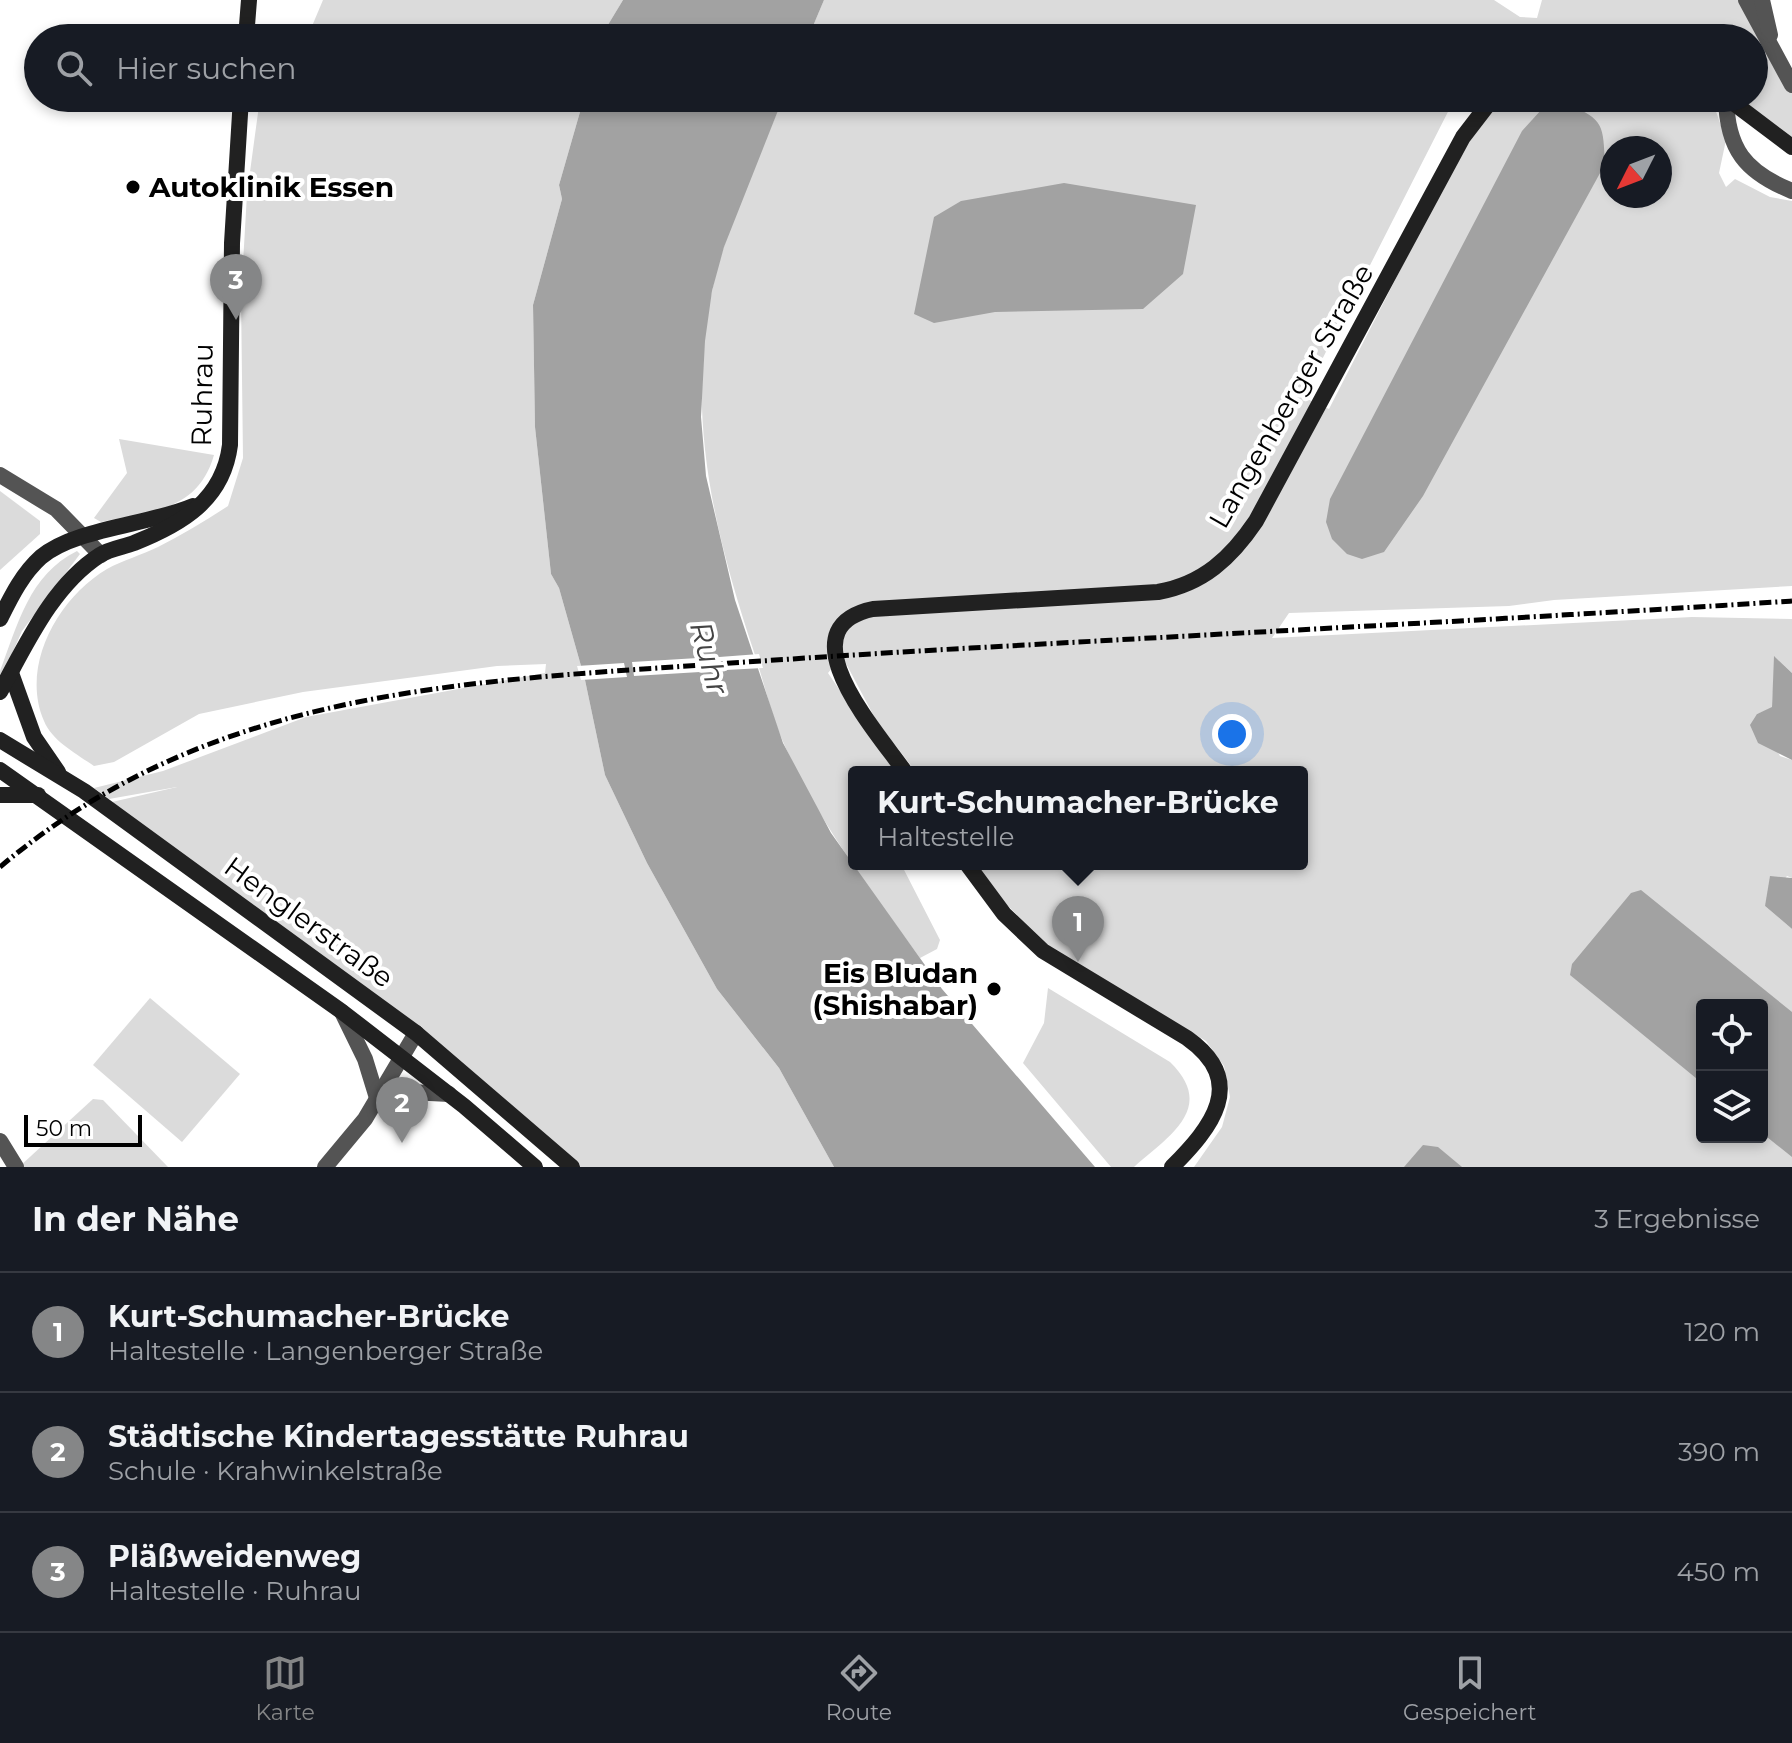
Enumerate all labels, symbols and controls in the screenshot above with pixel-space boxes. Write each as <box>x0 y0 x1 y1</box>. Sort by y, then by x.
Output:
search box <box>24 24 1768 112</box>
icon: search <box>52 46 96 90</box>
text: Hier suchen <box>116 50 297 87</box>
north arrow <box>1600 136 1672 208</box>
place label: Autoklinik Essen <box>148 170 394 204</box>
marker: Autoklinik Essen <box>124 178 142 196</box>
pin: 3 <box>210 254 262 320</box>
street label: Langenberger Straße <box>1201 258 1381 534</box>
street label: Ruhrau <box>184 343 220 447</box>
water label: Ruhr <box>682 617 737 699</box>
your location <box>1212 714 1252 754</box>
popup <box>848 766 1308 870</box>
text: Kurt-Schumacher-Brücke <box>877 784 1279 821</box>
text: Haltestelle <box>877 821 1014 853</box>
street label: Henglerstraße <box>218 849 400 995</box>
pin: 1 <box>1052 896 1104 962</box>
place label: Eis Bludan (Shishabar) <box>813 956 978 1022</box>
marker: Eis Bludan (Shishabar) <box>985 980 1003 998</box>
map controls <box>1696 999 1768 1143</box>
button: locate <box>1696 999 1768 1071</box>
button: layers <box>1696 1071 1768 1143</box>
pin: 2 <box>376 1077 428 1143</box>
scale bar <box>24 1111 142 1147</box>
text: 50 m <box>36 1115 92 1142</box>
text: In der Nähe <box>32 1198 239 1240</box>
text: 3 Ergebnisse <box>1594 1203 1760 1235</box>
text: Kurt-Schumacher-Brücke <box>108 1298 509 1335</box>
text: 1 <box>53 1316 63 1348</box>
text: 120 m <box>1684 1316 1760 1348</box>
text: Haltestelle · Langenberger Straße <box>108 1335 543 1367</box>
text: Städtische Kindertagesstätte Ruhrau <box>108 1418 689 1455</box>
text: 2 <box>50 1436 66 1468</box>
text: 390 m <box>1678 1436 1760 1468</box>
text: Schule · Krahwinkelstraße <box>108 1455 443 1487</box>
text: Pläßweidenweg <box>108 1538 361 1575</box>
text: 3 <box>50 1556 66 1588</box>
text: 450 m <box>1677 1556 1760 1588</box>
text: Haltestelle · Ruhrau <box>108 1575 361 1607</box>
tab: Karte <box>255 1651 315 1726</box>
tab: Route <box>826 1651 892 1726</box>
tab: Gespeichert <box>1403 1651 1537 1726</box>

